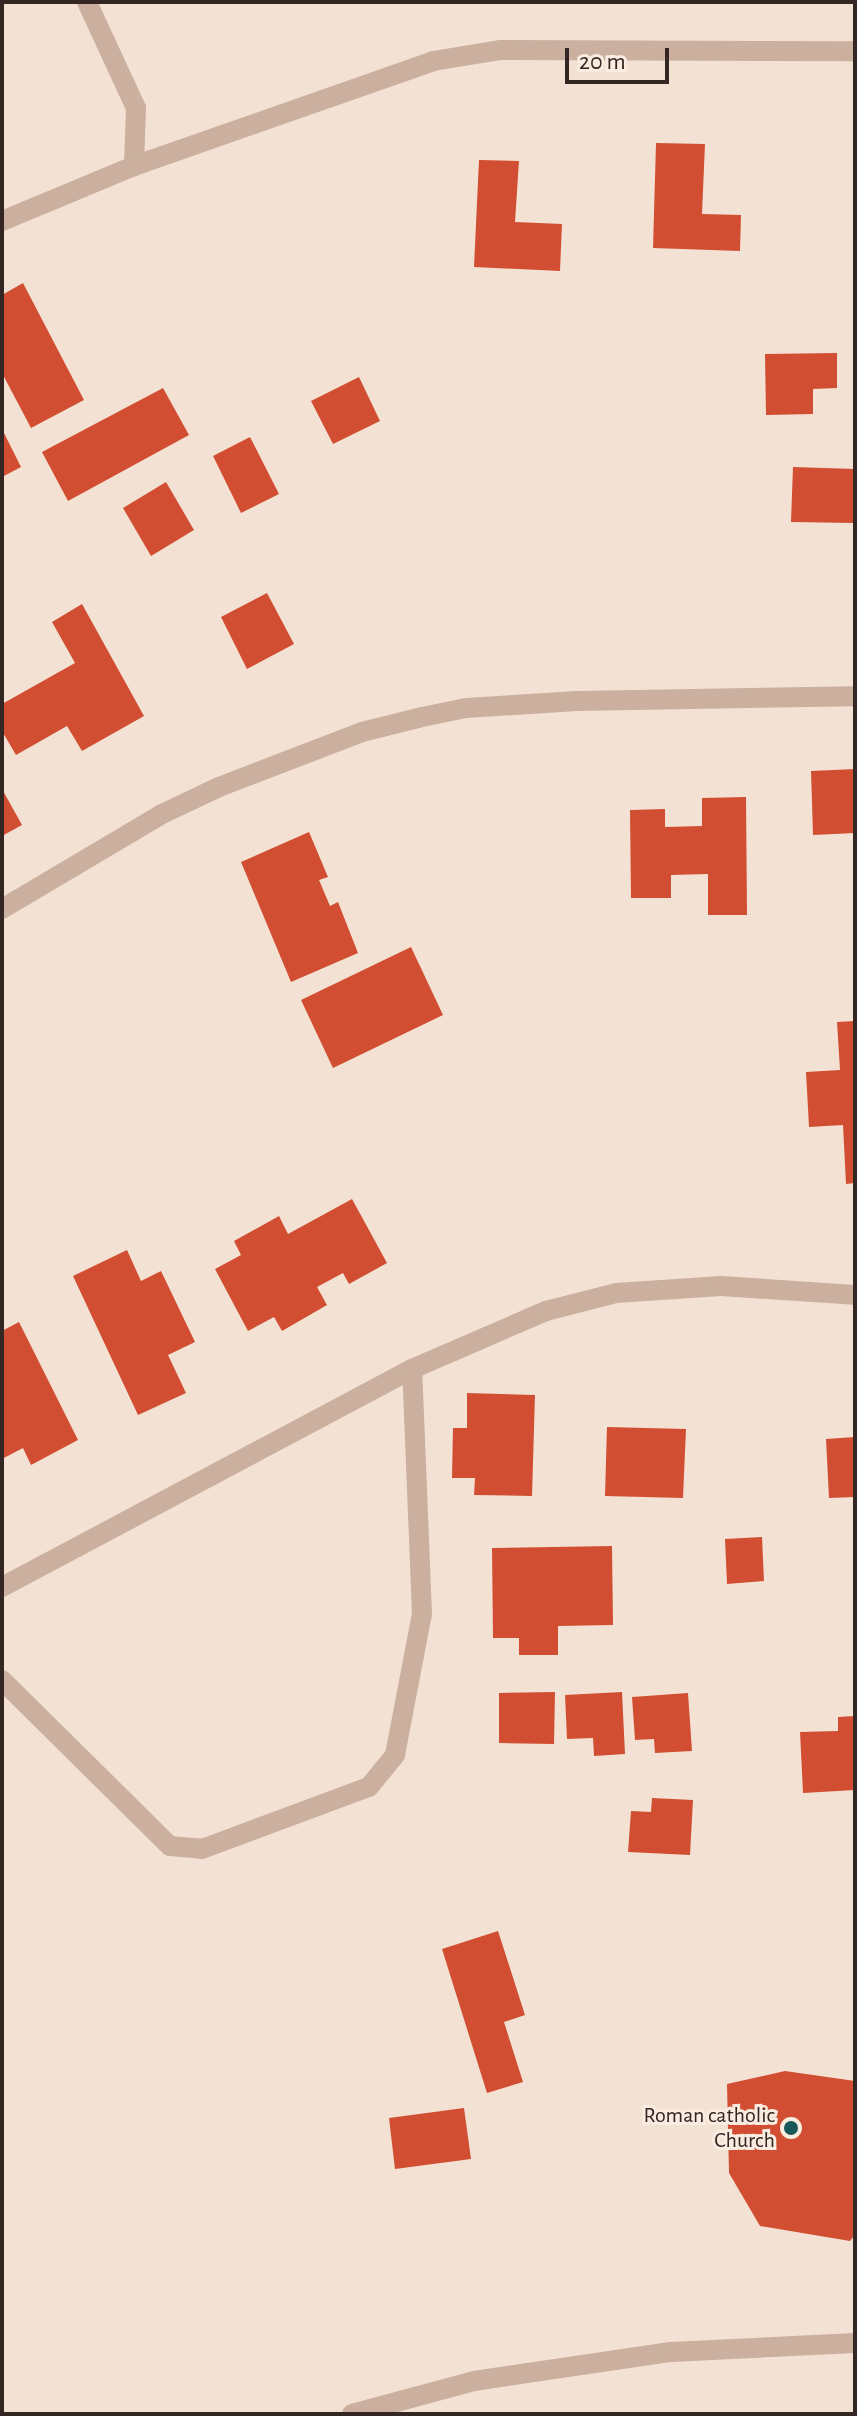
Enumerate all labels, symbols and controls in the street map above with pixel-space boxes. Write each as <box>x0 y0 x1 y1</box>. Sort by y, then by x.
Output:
scale bar <box>569 32 673 82</box>
text: 20 m <box>579 50 626 74</box>
place label: Roman catholic Church <box>644 2102 775 2154</box>
marker: Roman catholic Church <box>782 2119 800 2137</box>

